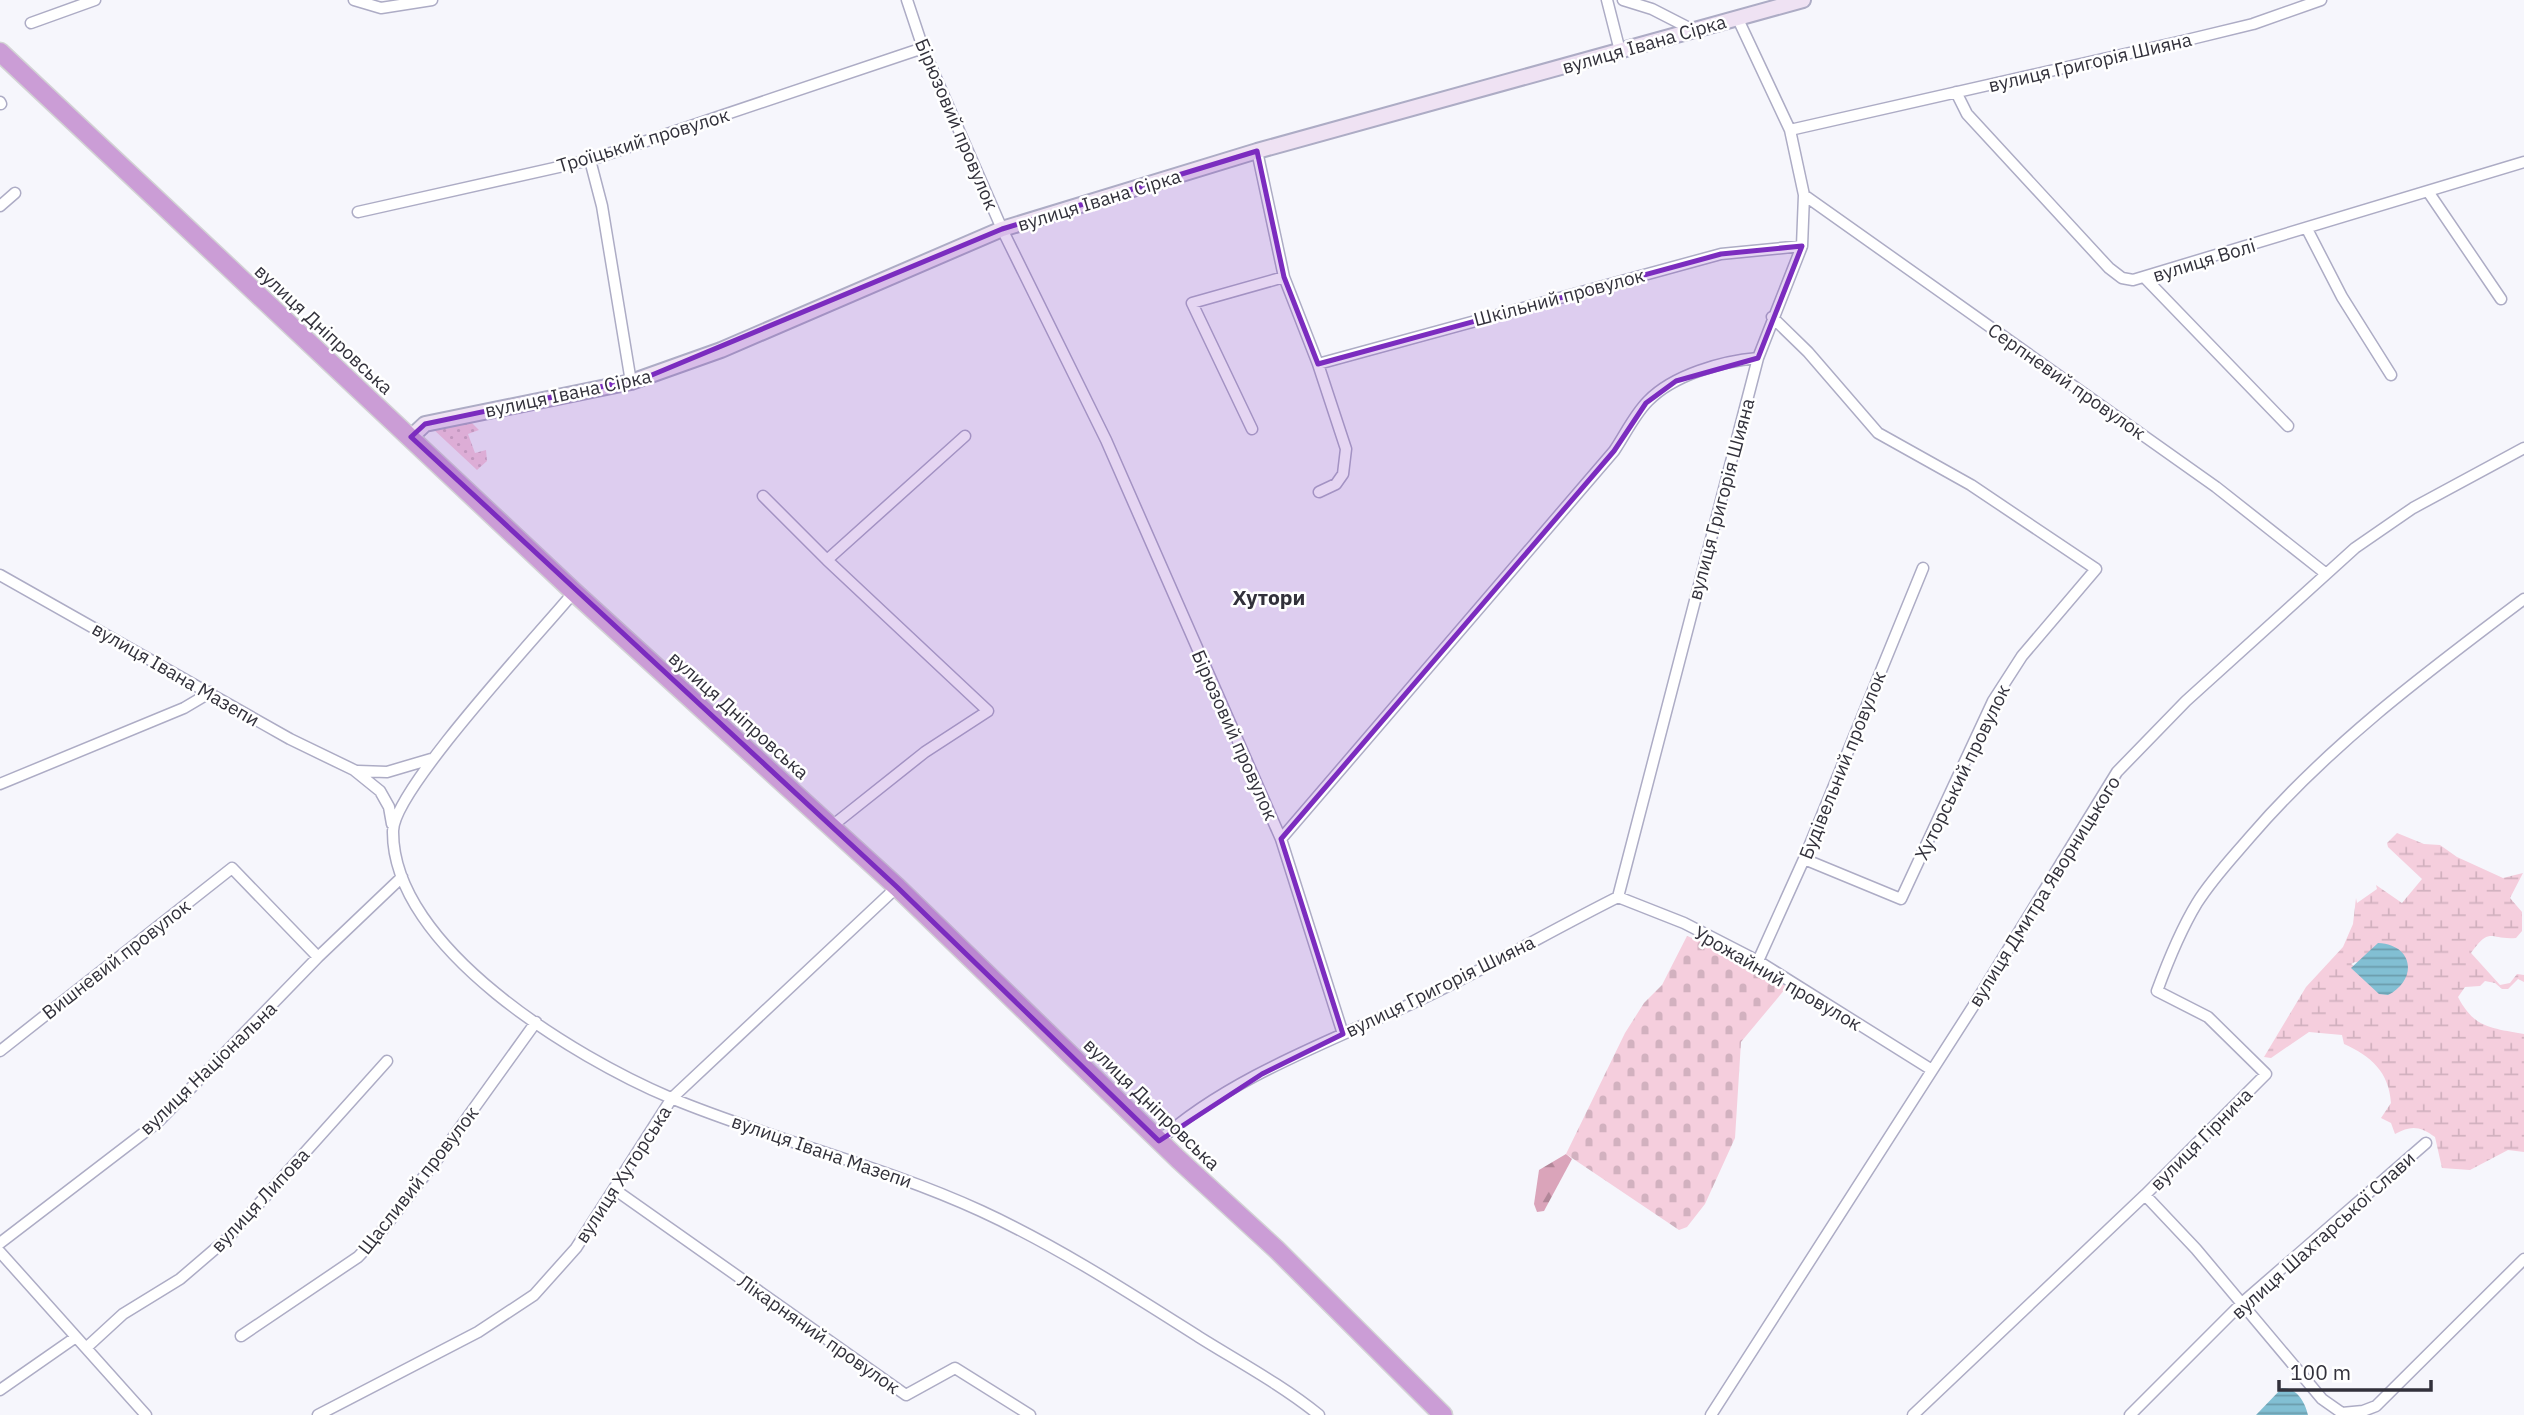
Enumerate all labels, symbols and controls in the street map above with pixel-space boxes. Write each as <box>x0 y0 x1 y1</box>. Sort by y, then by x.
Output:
street label: вулиця Івана Сірка <box>1559 9 1729 79</box>
street label: вулиця Григорія Шияна <box>1986 27 2194 97</box>
street label: Бірюзовий провулок <box>910 35 1004 213</box>
street label: Троїцький провулок <box>554 102 732 178</box>
street label: вулиця Івана Сірка <box>1014 164 1184 236</box>
street label: вулиця Волі <box>2150 233 2258 287</box>
street label: вулиця Дніпровська <box>250 259 398 399</box>
street label: Шкільний провулок <box>1471 263 1647 331</box>
street label: Серпневий провулок <box>1983 317 2151 445</box>
street label: вулиця Івана Сірка <box>483 364 653 422</box>
street label: вулиця Григорія Шияна <box>1683 395 1759 603</box>
district label: Хутори <box>1233 583 1305 611</box>
street label: вулиця Івана Мазепи <box>88 616 264 732</box>
street label: вулиця Дніпровська <box>664 646 814 784</box>
street label: Бірюзовий провулок <box>1187 646 1283 824</box>
street label: Будівельний провулок <box>1793 667 1891 863</box>
street label: Хуторський провулок <box>1909 680 2015 864</box>
street label: вулиця Дмитра Яворницького <box>1963 771 2125 1011</box>
street label: Вишневий провулок <box>37 894 195 1024</box>
street label: Урожайний провулок <box>1690 920 1866 1036</box>
street label: вулиця Григорія Шияна <box>1341 930 1539 1042</box>
street label: вулиця Національна <box>134 996 282 1140</box>
street label: вулиця Дніпровська <box>1079 1033 1225 1175</box>
street label: вулиця Гірнича <box>2145 1083 2257 1195</box>
street label: Щасливий провулок <box>353 1101 483 1259</box>
street label: вулиця Хуторська <box>570 1101 676 1247</box>
street label: вулиця Івана Мазепи <box>729 1109 915 1193</box>
street label: вулиця Липова <box>206 1143 314 1257</box>
street label: вулиця Шахтарської Слави <box>2226 1146 2420 1324</box>
street label: Лікарняний провулок <box>733 1269 905 1399</box>
scale bar <box>2279 1348 2431 1392</box>
text: 100 m <box>2290 1358 2351 1386</box>

